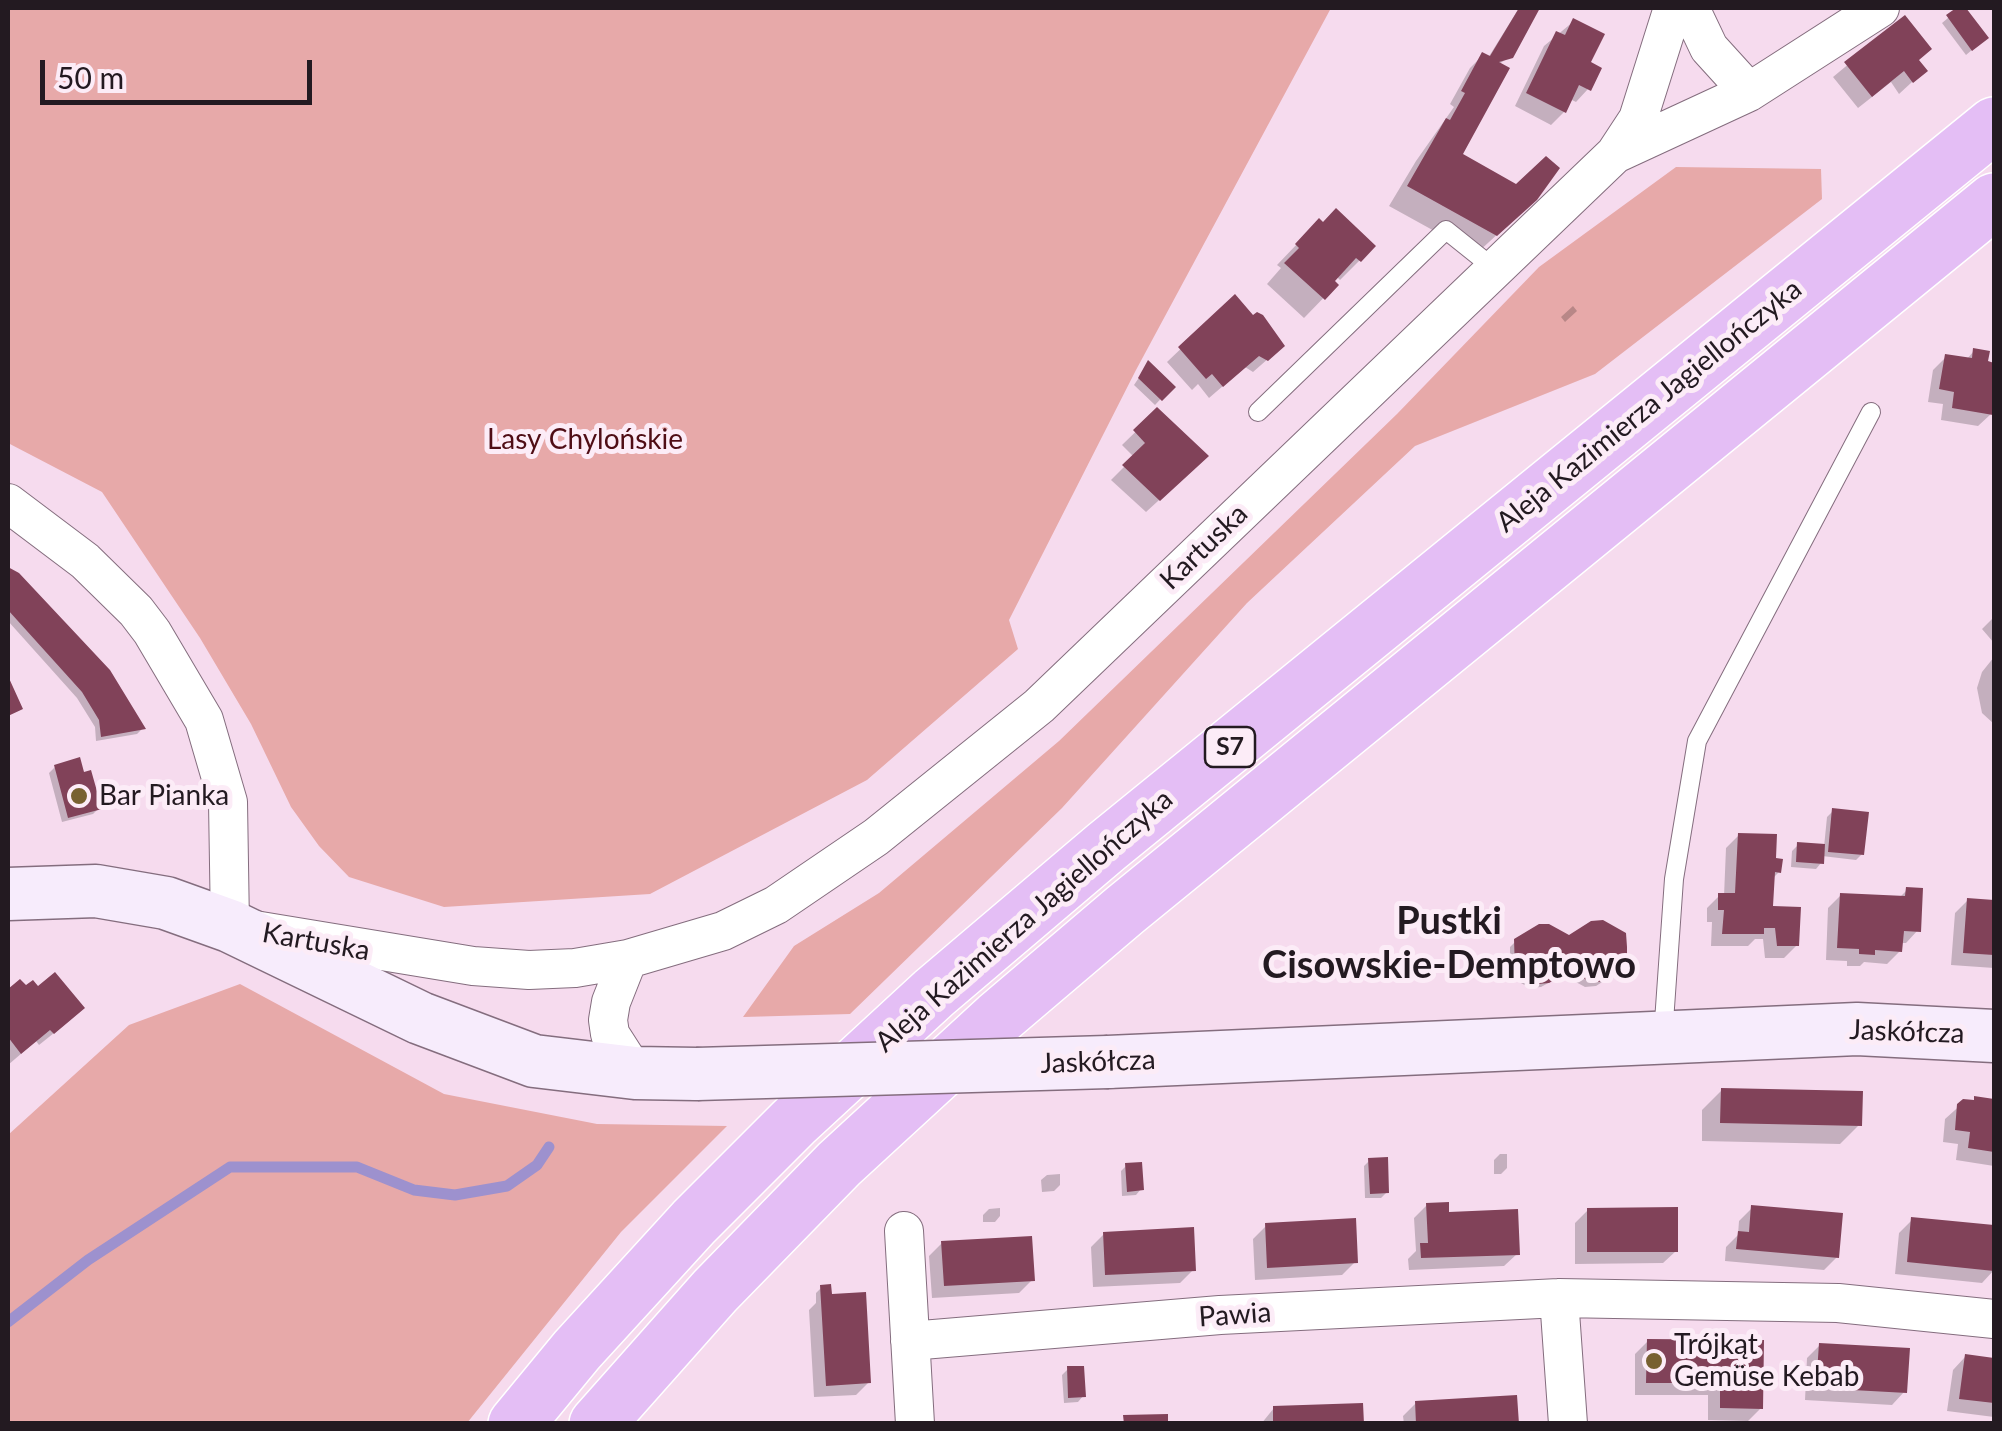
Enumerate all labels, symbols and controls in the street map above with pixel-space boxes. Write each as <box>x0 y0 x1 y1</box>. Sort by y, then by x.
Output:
scale bar <box>45 40 318 102</box>
text: 50 m <box>57 59 124 95</box>
street label: Aleja Kazimierza Jagiellończyka <box>1490 272 1808 540</box>
park label: Lasy Chylońskie <box>487 423 683 457</box>
street label: Kartuska <box>1153 497 1255 597</box>
road number: S7 <box>1205 727 1255 767</box>
place label: Bar Pianka <box>99 779 229 813</box>
street label: Aleja Kazimierza Jagiellończyka <box>868 783 1180 1059</box>
marker: Bar Pianka <box>68 785 90 807</box>
district label: Pustki Cisowskie-Demptowo <box>1262 899 1636 988</box>
street label: Kartuska <box>260 916 372 968</box>
street label: Jaskółcza <box>1849 1013 1965 1051</box>
street label: Jaskółcza <box>1040 1043 1156 1081</box>
street label: Pawia <box>1198 1296 1272 1334</box>
place label: Trójkąt Gemüse Kebab <box>1674 1328 1859 1394</box>
marker: Trójkąt Gemüse Kebab <box>1643 1350 1665 1372</box>

